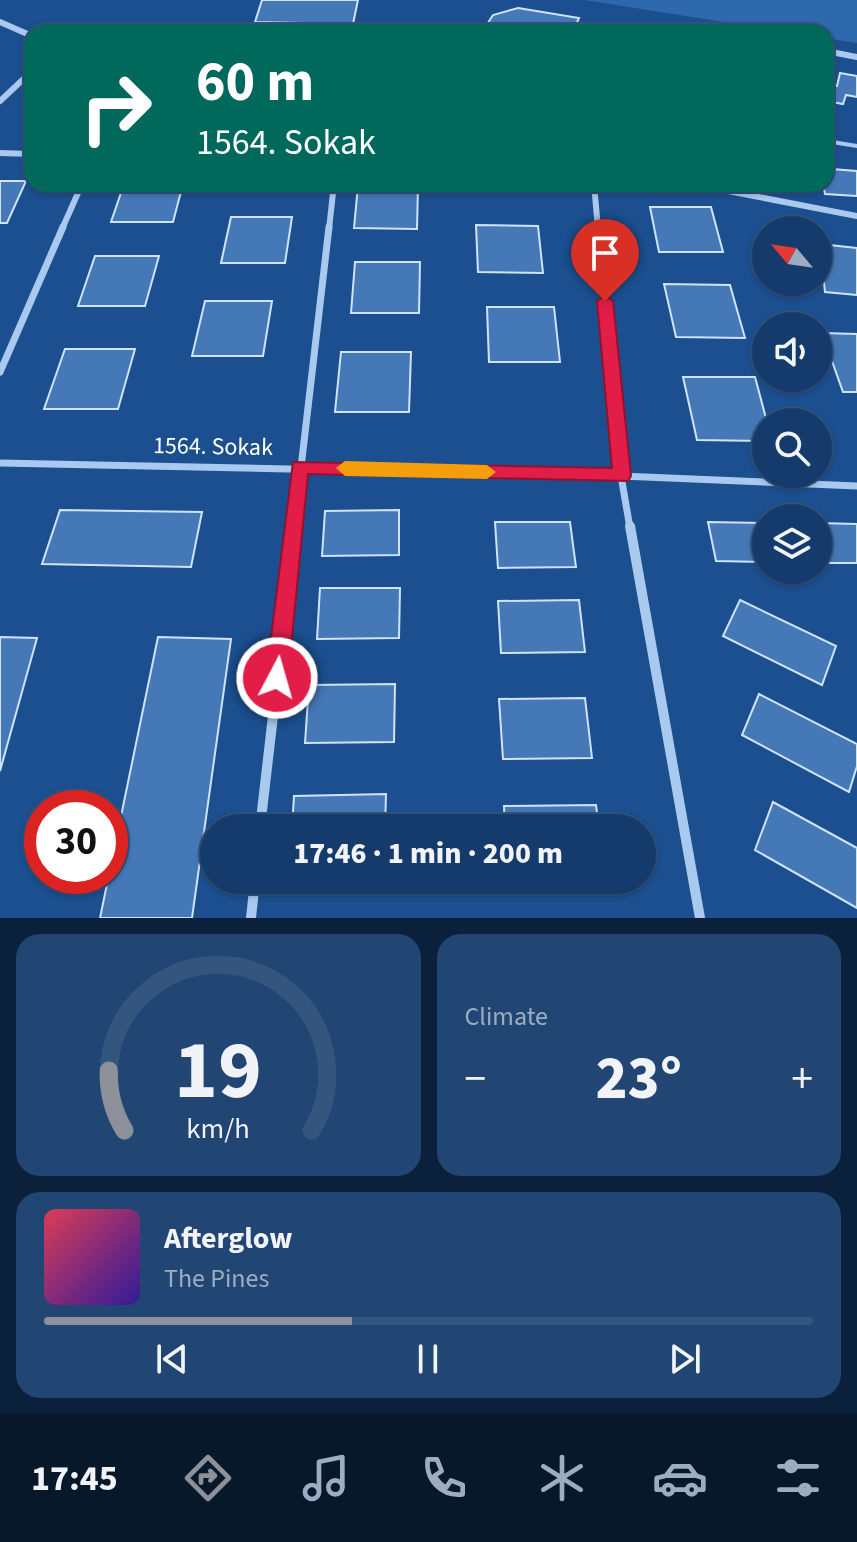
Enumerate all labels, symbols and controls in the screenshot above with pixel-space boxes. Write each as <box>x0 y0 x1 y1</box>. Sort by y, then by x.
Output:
text: 60 m <box>196 43 314 122</box>
icon: right <box>64 56 168 160</box>
text: 1564. Sokak <box>196 117 376 168</box>
north arrow <box>752 216 832 296</box>
map controls <box>752 216 832 584</box>
pin <box>571 219 639 301</box>
icon: arrive <box>583 231 627 275</box>
button: sound <box>752 312 832 392</box>
button: search <box>752 408 832 488</box>
street label: 1564. Sokak <box>153 428 273 465</box>
button: layers <box>752 504 832 584</box>
position arrow <box>235 636 319 720</box>
speed limit sign: 30 <box>24 790 128 894</box>
text: 17:46 · 1 min · 200 m <box>293 832 563 875</box>
text: Climate <box>465 998 548 1035</box>
text: 19 <box>174 1012 262 1130</box>
text: 23° <box>596 1037 682 1122</box>
text: − <box>465 1048 486 1111</box>
text: + <box>791 1048 813 1111</box>
text: km/h <box>187 1109 250 1149</box>
text: Afterglow <box>164 1217 292 1260</box>
text: The Pines <box>164 1260 269 1297</box>
icon: previous <box>150 1337 194 1381</box>
icon: pause <box>406 1337 450 1381</box>
icon: next <box>663 1337 707 1381</box>
icon: directions <box>180 1450 236 1506</box>
icon: music <box>298 1450 354 1506</box>
icon: phone <box>416 1450 472 1506</box>
icon: climate <box>534 1450 590 1506</box>
icon: car <box>652 1450 708 1506</box>
icon: filters <box>770 1450 826 1506</box>
text: 17:45 <box>31 1453 118 1504</box>

